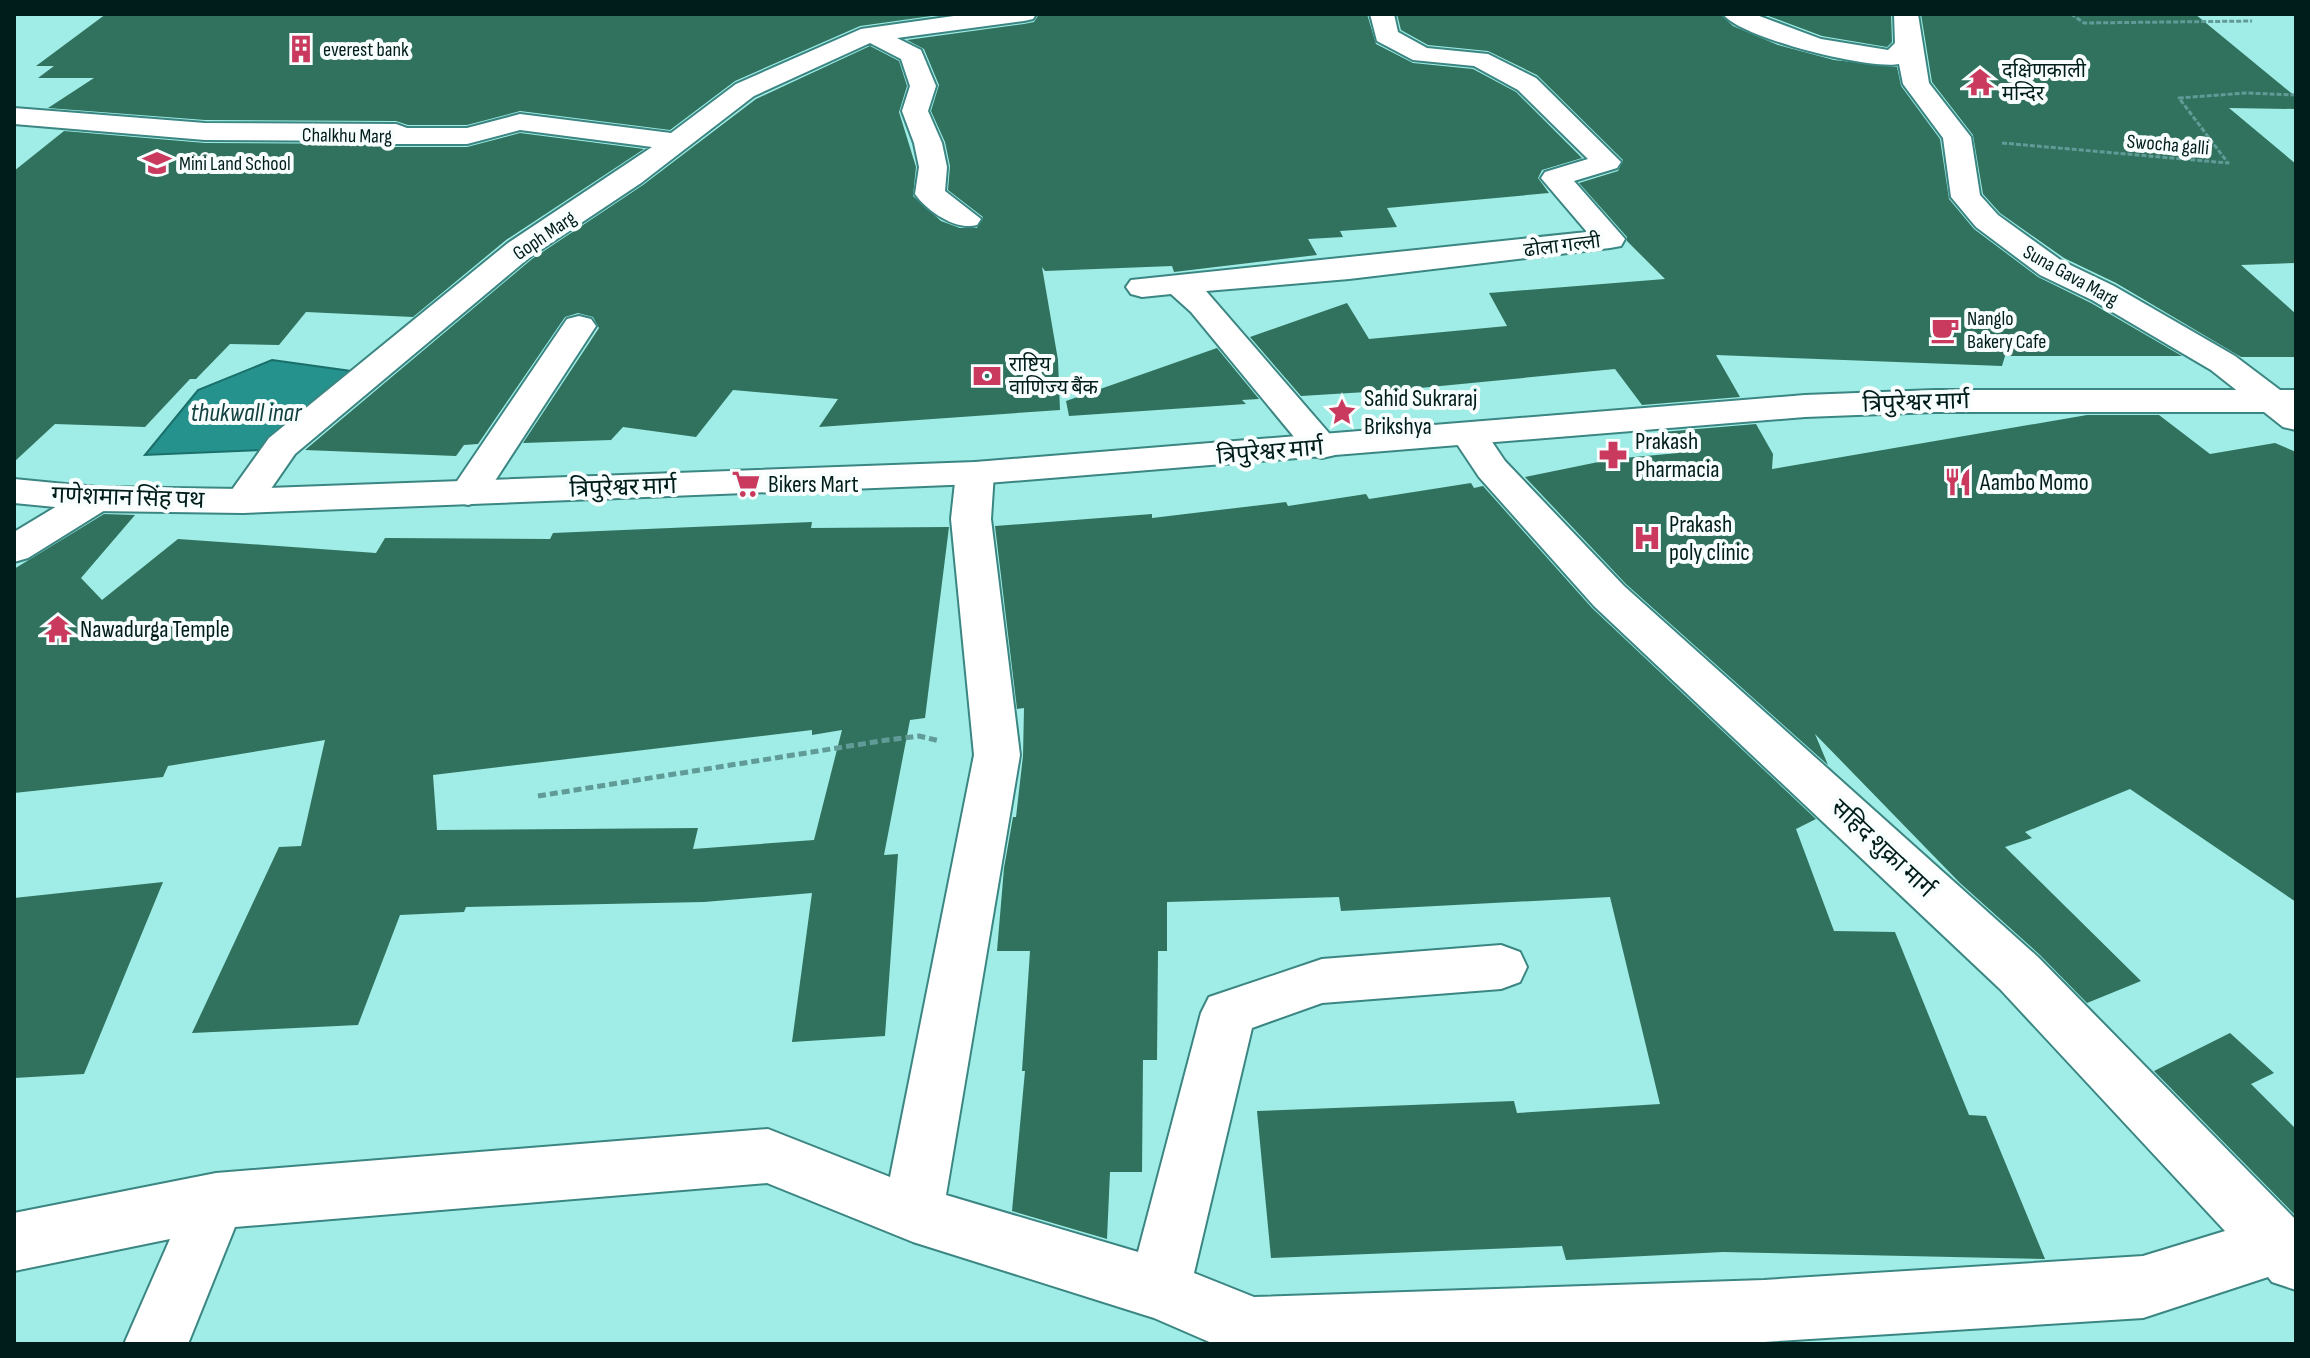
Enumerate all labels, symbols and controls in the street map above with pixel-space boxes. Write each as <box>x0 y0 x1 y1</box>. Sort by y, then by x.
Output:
building icon: everest bank <box>286 34 316 64</box>
place label: everest bank <box>323 38 409 62</box>
place label: दक्षिणकाली मन्दिर <box>2002 58 2087 106</box>
temple icon: दक्षिणकाली मन्दिर <box>1965 67 1995 97</box>
street label: Chalkhu Marg <box>302 123 392 149</box>
street label: Swocha galli <box>2126 129 2210 161</box>
school or university icon: Mini Land School <box>142 148 172 178</box>
place label: Mini Land School <box>179 152 291 176</box>
street label: Goph Marg <box>508 206 581 266</box>
street label: ढोला गल्ली <box>1522 228 1603 263</box>
street label: Suna Gava Marg <box>2019 240 2122 312</box>
place label: Nanglo Bakery Cafe <box>1967 307 2046 354</box>
cafe icon: Nanglo Bakery Cafe <box>1930 315 1960 345</box>
place label: राष्ट्रिय वाणिज्य बैंक <box>1009 352 1099 400</box>
bank icon: राष्ट्रिय वाणिज्य बैंक <box>972 361 1002 391</box>
place label: Sahid Sukraraj Brikshya <box>1364 384 1477 441</box>
street label: त्रिपुरेश्वर मार्ग <box>1862 386 1971 419</box>
place icon: Sahid Sukraraj Brikshya <box>1327 397 1357 427</box>
water label: thukwall inar <box>191 398 303 429</box>
place label: Prakash Pharmacia <box>1635 427 1719 484</box>
street label: त्रिपुरेश्वर मार्ग <box>1215 432 1326 471</box>
pharmacy icon: Prakash Pharmacia <box>1598 440 1628 470</box>
restaurant icon: Aambo Momo <box>1943 467 1973 497</box>
place label: Aambo Momo <box>1979 468 2089 497</box>
supermarket icon: Bikers Mart <box>731 469 761 499</box>
place label: Bikers Mart <box>768 470 859 499</box>
street label: त्रिपुरेश्वर मार्ग <box>569 471 678 504</box>
street label: गणेशमान सिंह पथ <box>51 480 206 515</box>
place label: Prakash poly clinic <box>1669 510 1750 567</box>
hospital icon: Prakash poly clinic <box>1632 523 1662 553</box>
temple icon: Nawadurga Temple <box>43 614 73 644</box>
place label: Nawadurga Temple <box>80 615 230 644</box>
street label: सहिद शुक्रा मार्ग <box>1825 793 1941 904</box>

